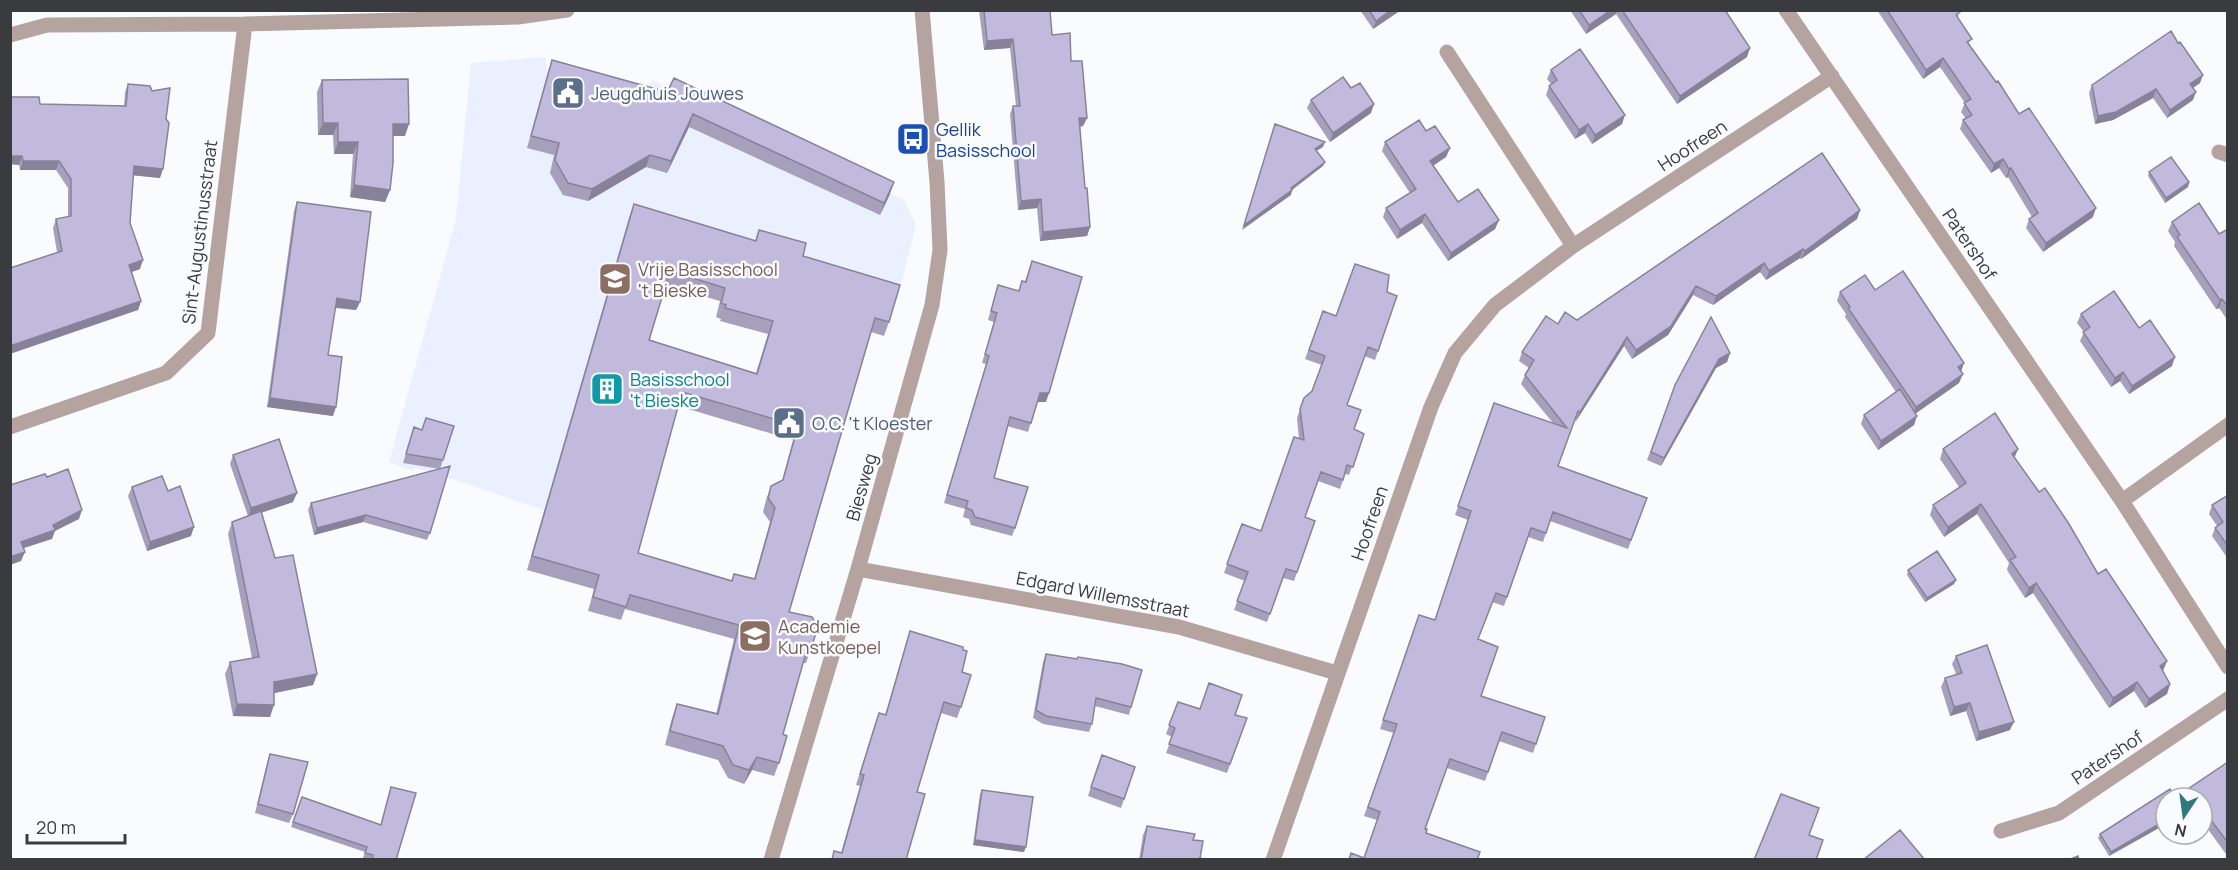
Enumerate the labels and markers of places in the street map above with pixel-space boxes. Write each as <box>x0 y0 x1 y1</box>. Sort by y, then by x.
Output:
public building icon: Jeugdhuis Jouwes <box>550 75 586 111</box>
place label: Jeugdhuis Jouwes <box>591 81 744 105</box>
place label: Gellik Basisschool <box>936 117 1036 162</box>
bus stop icon: Gellik Basisschool <box>895 121 931 157</box>
place label: Vrije Basisschool 't Bieske <box>638 257 778 302</box>
school or university icon: Vrije Basisschool 't Bieske <box>597 261 633 297</box>
place label: Basisschool 't Bieske <box>630 367 730 412</box>
building icon: Basisschool 't Bieske <box>589 371 625 407</box>
public building icon: O.C. 't Kloester <box>771 405 807 441</box>
place label: O.C. 't Kloester <box>812 411 933 435</box>
place label: Academie Kunstkoepel <box>778 614 881 659</box>
school or university icon: Academie Kunstkoepel <box>737 618 773 654</box>

